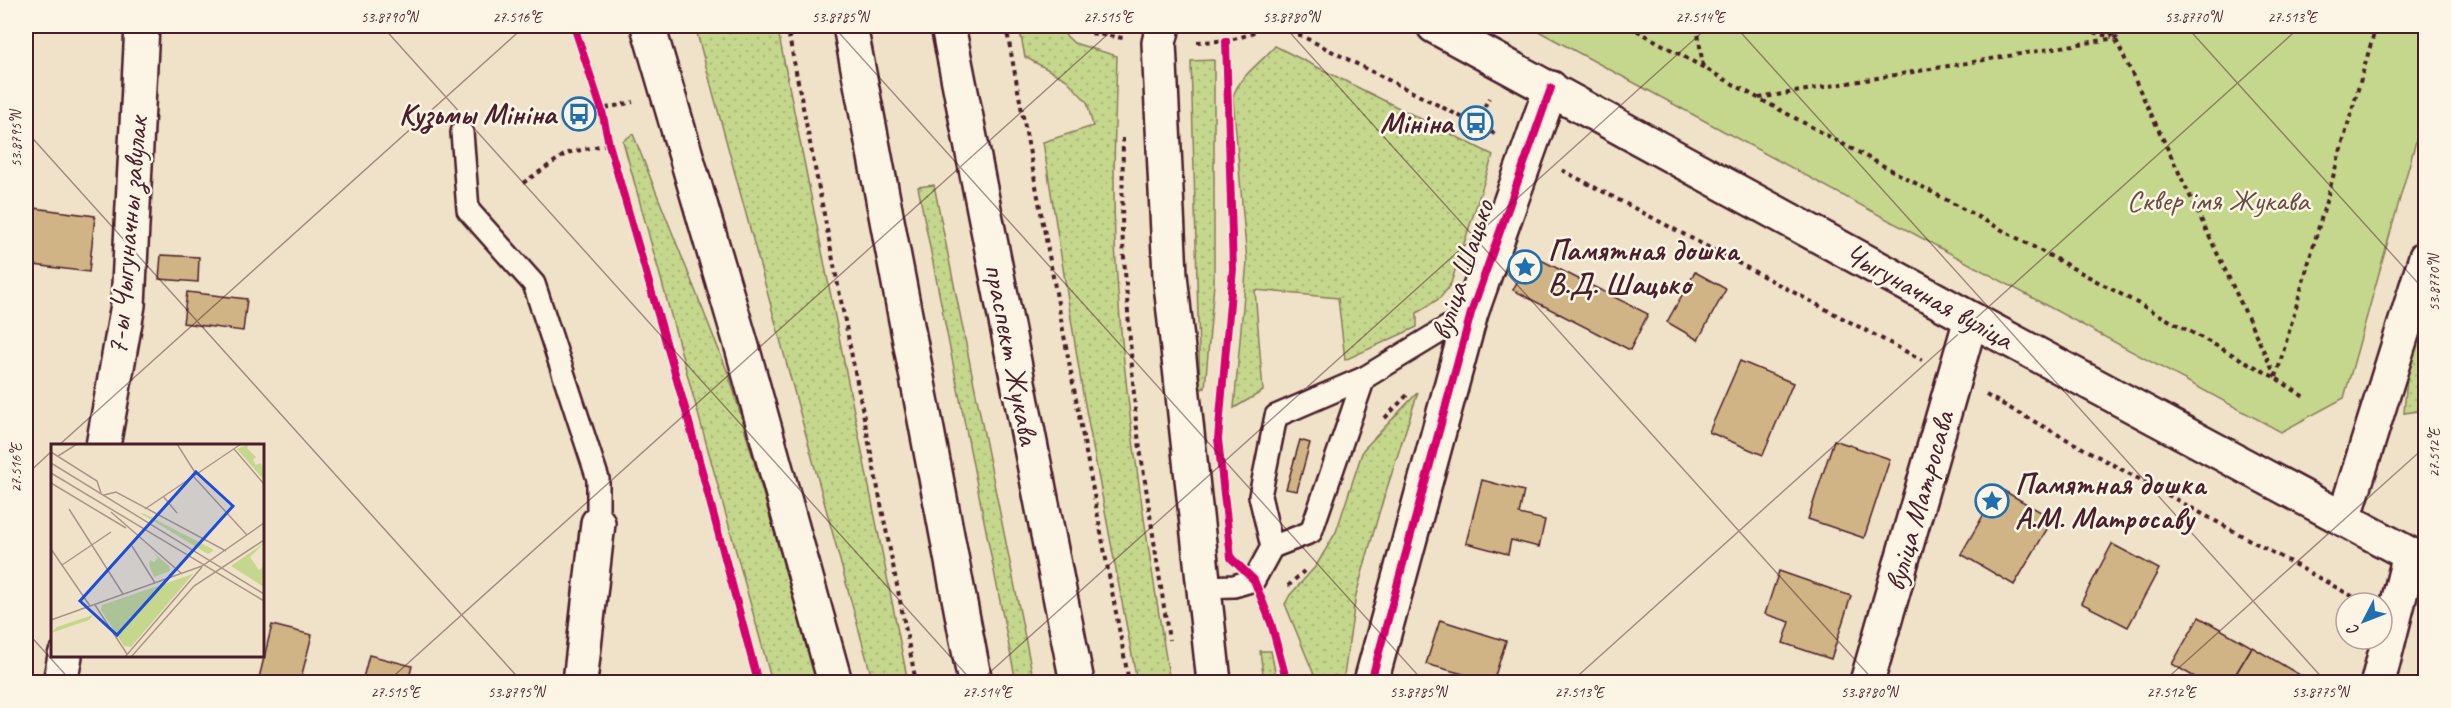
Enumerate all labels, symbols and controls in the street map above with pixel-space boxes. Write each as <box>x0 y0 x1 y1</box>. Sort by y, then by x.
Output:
text: 53.8790°N <box>361 8 420 27</box>
text: 27.516°E <box>493 8 544 27</box>
text: 53.8785°N <box>812 8 871 27</box>
text: 27.515°E <box>1084 8 1135 27</box>
text: 53.8780°N <box>1263 8 1322 27</box>
text: 27.514°E <box>1676 8 1727 27</box>
text: 53.8770°N <box>2165 8 2224 27</box>
text: 27.513°E <box>2268 8 2319 27</box>
place label: Кузьмы Мініна <box>399 95 559 134</box>
bus stop icon: Кузьмы Мініна <box>561 96 597 132</box>
place label: Мініна <box>1380 104 1456 142</box>
bus stop icon: Мініна <box>1458 105 1494 141</box>
text: 53.8795°N <box>7 108 26 167</box>
street label: 7-ы Чыгуначны завулак <box>98 112 157 357</box>
park label: Сквер імя Жукава <box>2127 181 2311 219</box>
street label: вуліца Шацько <box>1422 194 1503 345</box>
place label: Памятная дошка В.Д. Шацько <box>1548 231 1741 303</box>
street label: Чыгуначная вуліца <box>1838 234 2022 359</box>
place icon: Памятная дошка В.Д. Шацько <box>1507 249 1543 285</box>
text: 53.8770°N <box>2425 252 2444 311</box>
street label: праспект Жукава <box>976 260 1049 450</box>
street label: вуліца Матросава <box>1875 405 1963 595</box>
text: 27.512°E <box>2425 426 2444 477</box>
text: 27.516°E <box>7 441 26 492</box>
inset map <box>51 444 264 657</box>
place label: Памятная дошка А.М. Матросаву <box>2015 465 2208 537</box>
place icon: Памятная дошка А.М. Матросаву <box>1974 483 2010 519</box>
north arrow <box>2334 591 2394 651</box>
text: С <box>2342 619 2364 640</box>
text: 27.515°E <box>371 683 422 702</box>
text: 53.8795°N <box>488 683 547 702</box>
text: 27.514°E <box>963 683 1014 702</box>
text: 53.8785°N <box>1390 683 1449 702</box>
text: 27.513°E <box>1555 683 1606 702</box>
text: 53.8780°N <box>1841 683 1900 702</box>
text: 27.512°E <box>2147 683 2198 702</box>
text: 53.8775°N <box>2292 683 2351 702</box>

